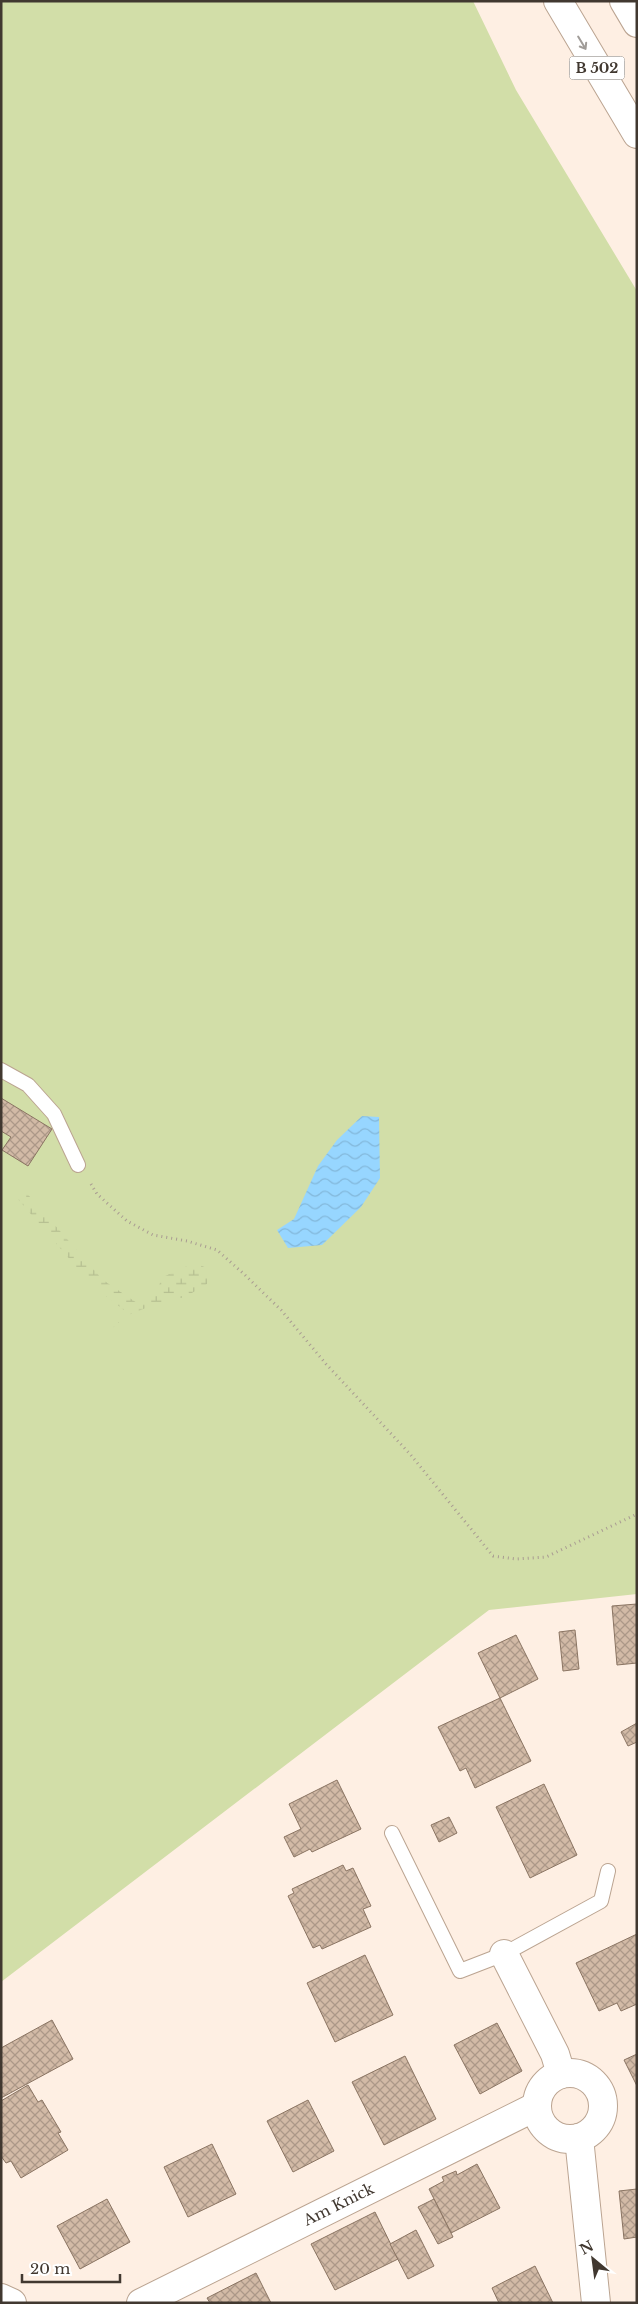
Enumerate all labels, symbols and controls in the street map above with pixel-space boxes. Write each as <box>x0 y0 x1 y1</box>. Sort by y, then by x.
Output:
one-way arrow <box>578 36 588 50</box>
road number: B 502 <box>570 56 624 80</box>
street label: Am Knick <box>299 2178 378 2230</box>
north arrow <box>568 2234 618 2284</box>
text: N <box>577 2237 597 2259</box>
scale bar <box>22 2252 120 2284</box>
text: 20 m <box>30 2259 70 2278</box>

